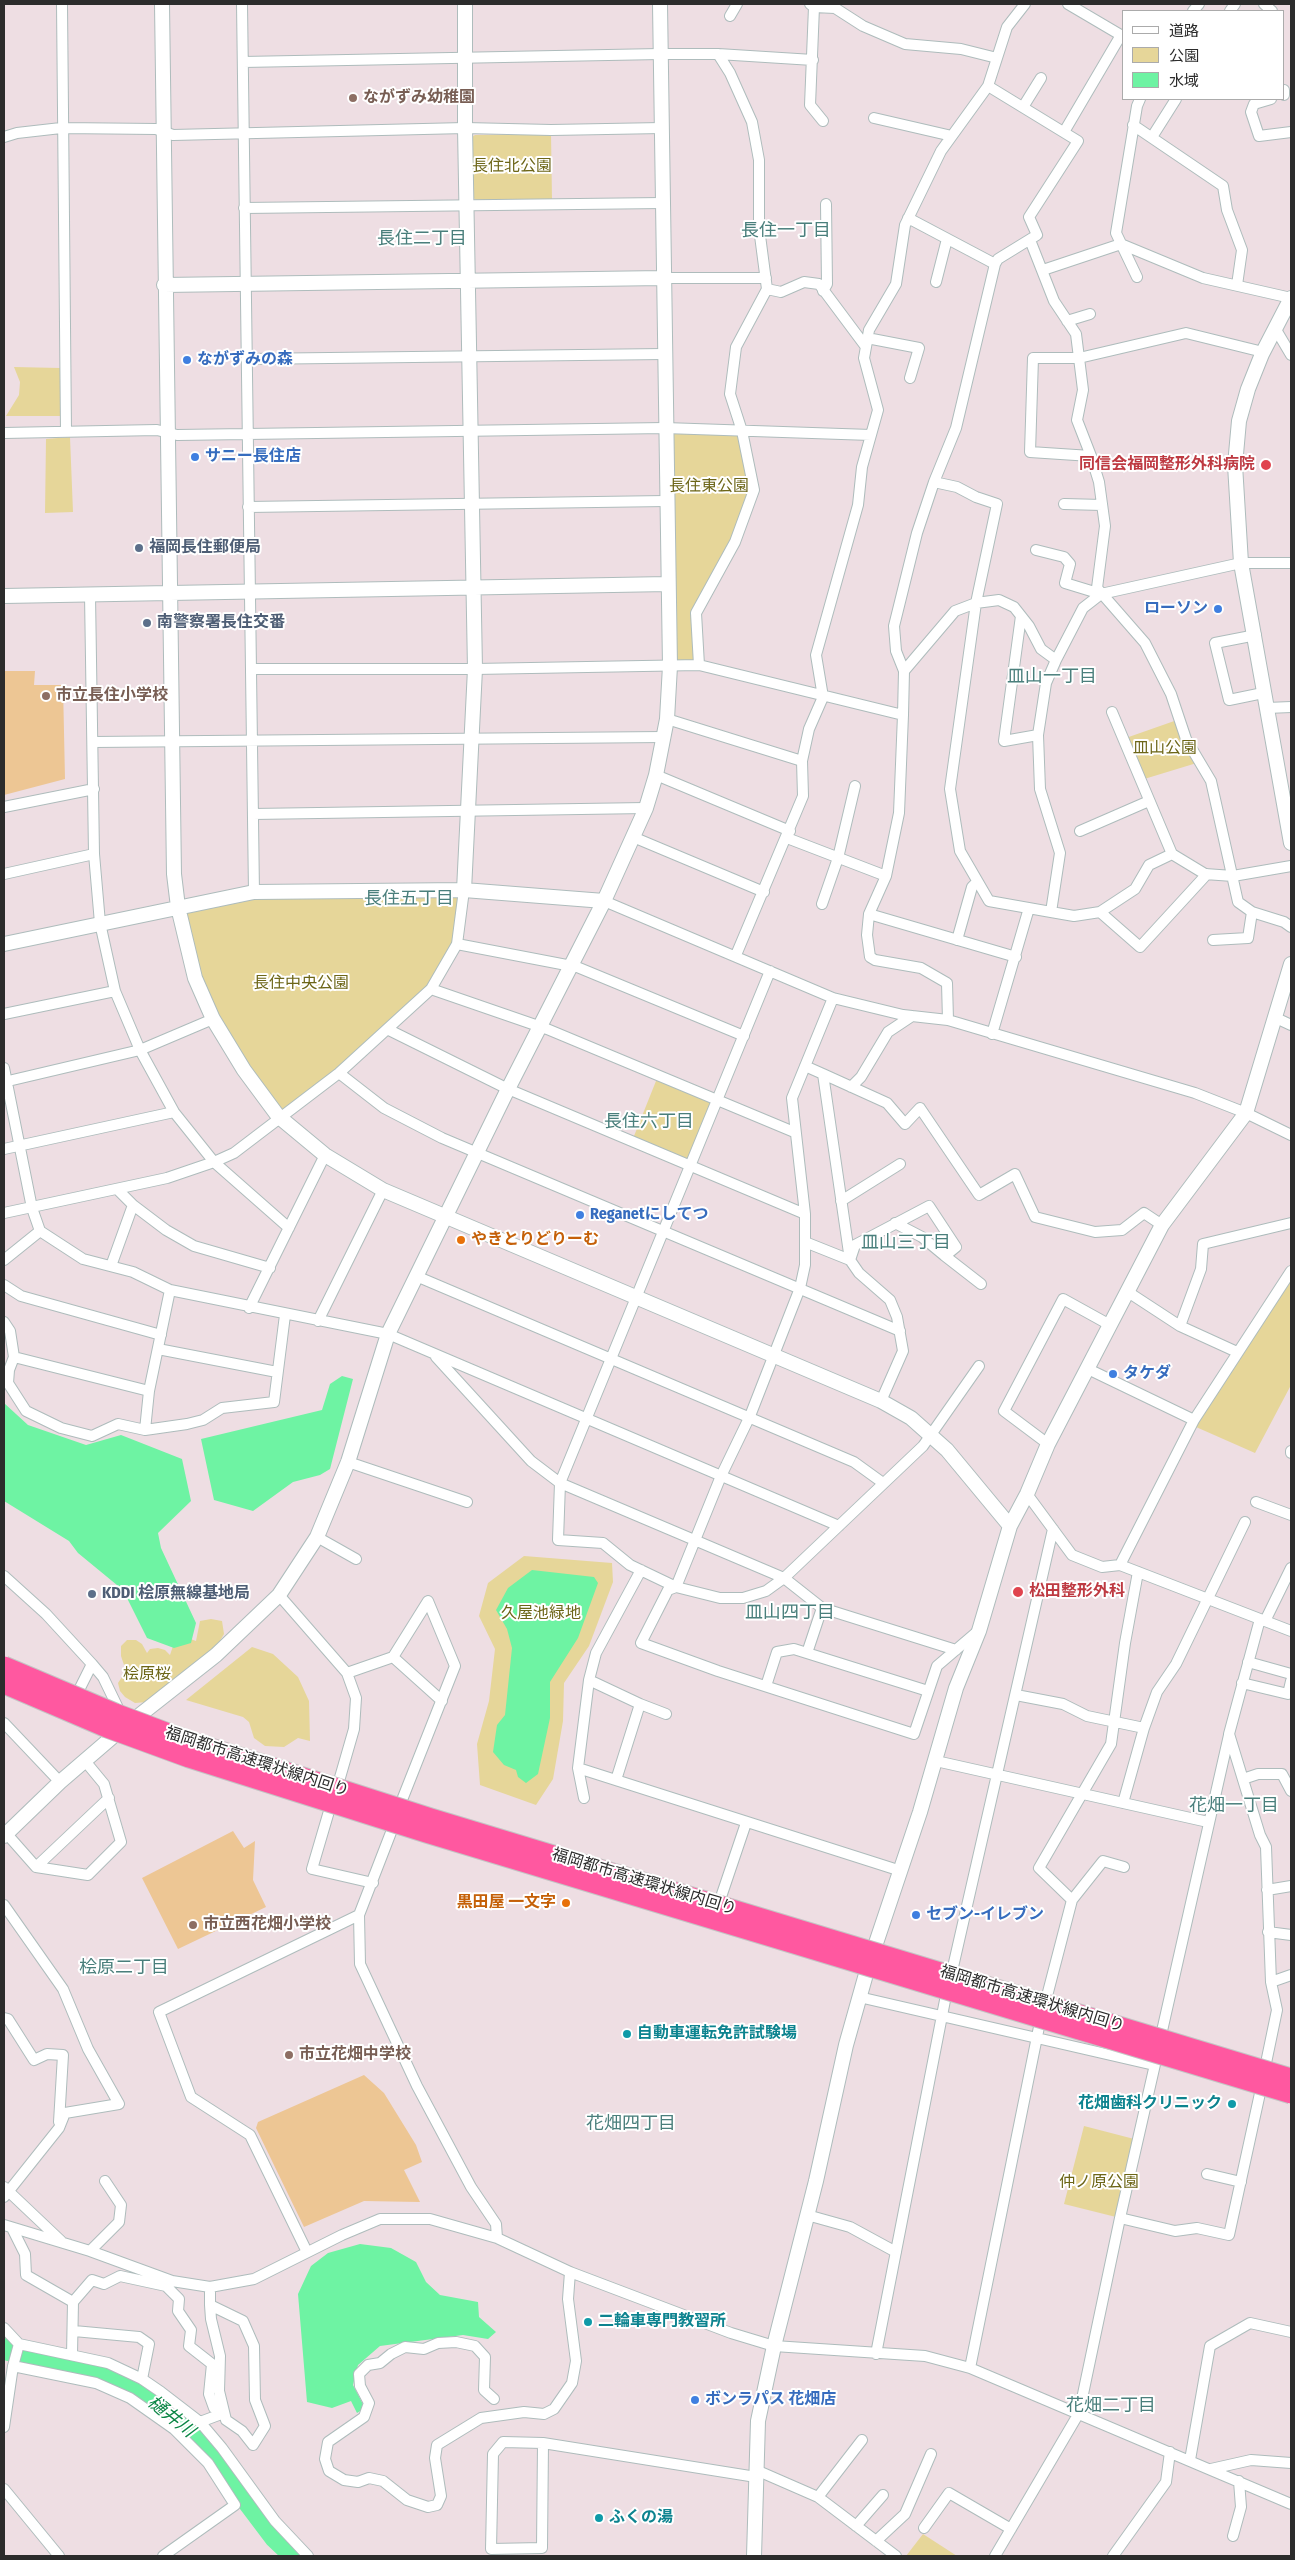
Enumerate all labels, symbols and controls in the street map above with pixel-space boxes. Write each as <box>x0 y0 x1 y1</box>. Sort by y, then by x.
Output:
legend <box>1122 10 1285 100</box>
text: 道路 <box>1169 22 1199 40</box>
text: 公園 <box>1169 47 1199 65</box>
text: 水域 <box>1169 72 1199 90</box>
place label: ながずみ幼稚園 <box>363 88 475 108</box>
marker: ながずみ幼稚園 <box>347 92 359 104</box>
park label: 長住北公園 <box>472 157 552 177</box>
district label: 長住一丁目 <box>741 220 831 242</box>
district label: 長住二丁目 <box>377 228 467 250</box>
place label: ながずみの森 <box>197 350 293 370</box>
marker: ながずみの森 <box>181 354 193 366</box>
place label: サニー長住店 <box>205 447 301 467</box>
marker: サニー長住店 <box>189 451 201 463</box>
place label: 同信会福岡整形外科病院 <box>1079 455 1255 475</box>
marker: 同信会福岡整形外科病院 <box>1259 458 1273 472</box>
park label: 長住東公園 <box>669 477 749 497</box>
place label: 福岡長住郵便局 <box>149 538 261 558</box>
marker: 福岡長住郵便局 <box>133 542 145 554</box>
place label: ローソン <box>1144 599 1208 619</box>
marker: ローソン <box>1212 603 1224 615</box>
place label: 南警察署長住交番 <box>157 613 285 633</box>
marker: 南警察署長住交番 <box>141 617 153 629</box>
district label: 皿山一丁目 <box>1007 666 1097 688</box>
place label: 市立長住小学校 <box>56 686 168 706</box>
marker: 市立長住小学校 <box>40 690 52 702</box>
park label: 皿山公園 <box>1133 739 1197 759</box>
district label: 長住五丁目 <box>364 888 454 910</box>
park label: 長住中央公園 <box>253 974 349 994</box>
district label: 長住六丁目 <box>604 1111 694 1133</box>
place label: Reganetにしてつ <box>590 1205 709 1225</box>
marker: Reganetにしてつ <box>574 1209 586 1221</box>
place label: やきとりどりーむ <box>471 1230 599 1250</box>
district label: 皿山三丁目 <box>861 1232 951 1254</box>
marker: やきとりどりーむ <box>455 1234 467 1246</box>
place label: タケダ <box>1123 1364 1171 1384</box>
marker: タケダ <box>1107 1368 1119 1380</box>
place label: 松田整形外科 <box>1029 1582 1125 1602</box>
place label: KDDI 桧原無線基地局 <box>102 1584 250 1604</box>
marker: 松田整形外科 <box>1011 1585 1025 1599</box>
marker: KDDI 桧原無線基地局 <box>86 1588 98 1600</box>
district label: 皿山四丁目 <box>745 1602 835 1624</box>
park label: 久屋池緑地 <box>501 1604 581 1624</box>
park label: 桧原桜 <box>123 1665 171 1685</box>
street label: 福岡都市高速環状線内回り <box>163 1723 351 1801</box>
district label: 花畑一丁目 <box>1189 1795 1279 1817</box>
street label: 福岡都市高速環状線内回り <box>549 1845 739 1919</box>
place label: 黒田屋 一文字 <box>457 1893 556 1913</box>
marker: 黒田屋 一文字 <box>560 1897 572 1909</box>
place label: セブン-イレブン <box>926 1905 1044 1925</box>
marker: セブン-イレブン <box>910 1909 922 1921</box>
place label: 市立西花畑小学校 <box>203 1915 331 1935</box>
marker: 市立西花畑小学校 <box>187 1919 199 1931</box>
district label: 桧原二丁目 <box>79 1957 169 1979</box>
street label: 福岡都市高速環状線内回り <box>937 1962 1127 2036</box>
place label: 自動車運転免許試験場 <box>637 2024 797 2044</box>
marker: 自動車運転免許試験場 <box>621 2028 633 2040</box>
place label: 市立花畑中学校 <box>299 2045 411 2065</box>
marker: 市立花畑中学校 <box>283 2049 295 2061</box>
place label: 花畑歯科クリニック <box>1078 2094 1222 2114</box>
marker: 花畑歯科クリニック <box>1226 2098 1238 2110</box>
district label: 花畑四丁目 <box>586 2113 676 2135</box>
park label: 仲ノ原公園 <box>1059 2173 1139 2193</box>
place label: 二輪車専門教習所 <box>598 2312 726 2332</box>
marker: 二輪車専門教習所 <box>582 2316 594 2328</box>
place label: ボンラパス 花畑店 <box>705 2390 836 2410</box>
water label: 樋井川 <box>143 2392 199 2442</box>
marker: ボンラパス 花畑店 <box>689 2394 701 2406</box>
district label: 花畑二丁目 <box>1066 2395 1156 2417</box>
place label: ふくの湯 <box>609 2508 673 2528</box>
marker: ふくの湯 <box>593 2512 605 2524</box>

